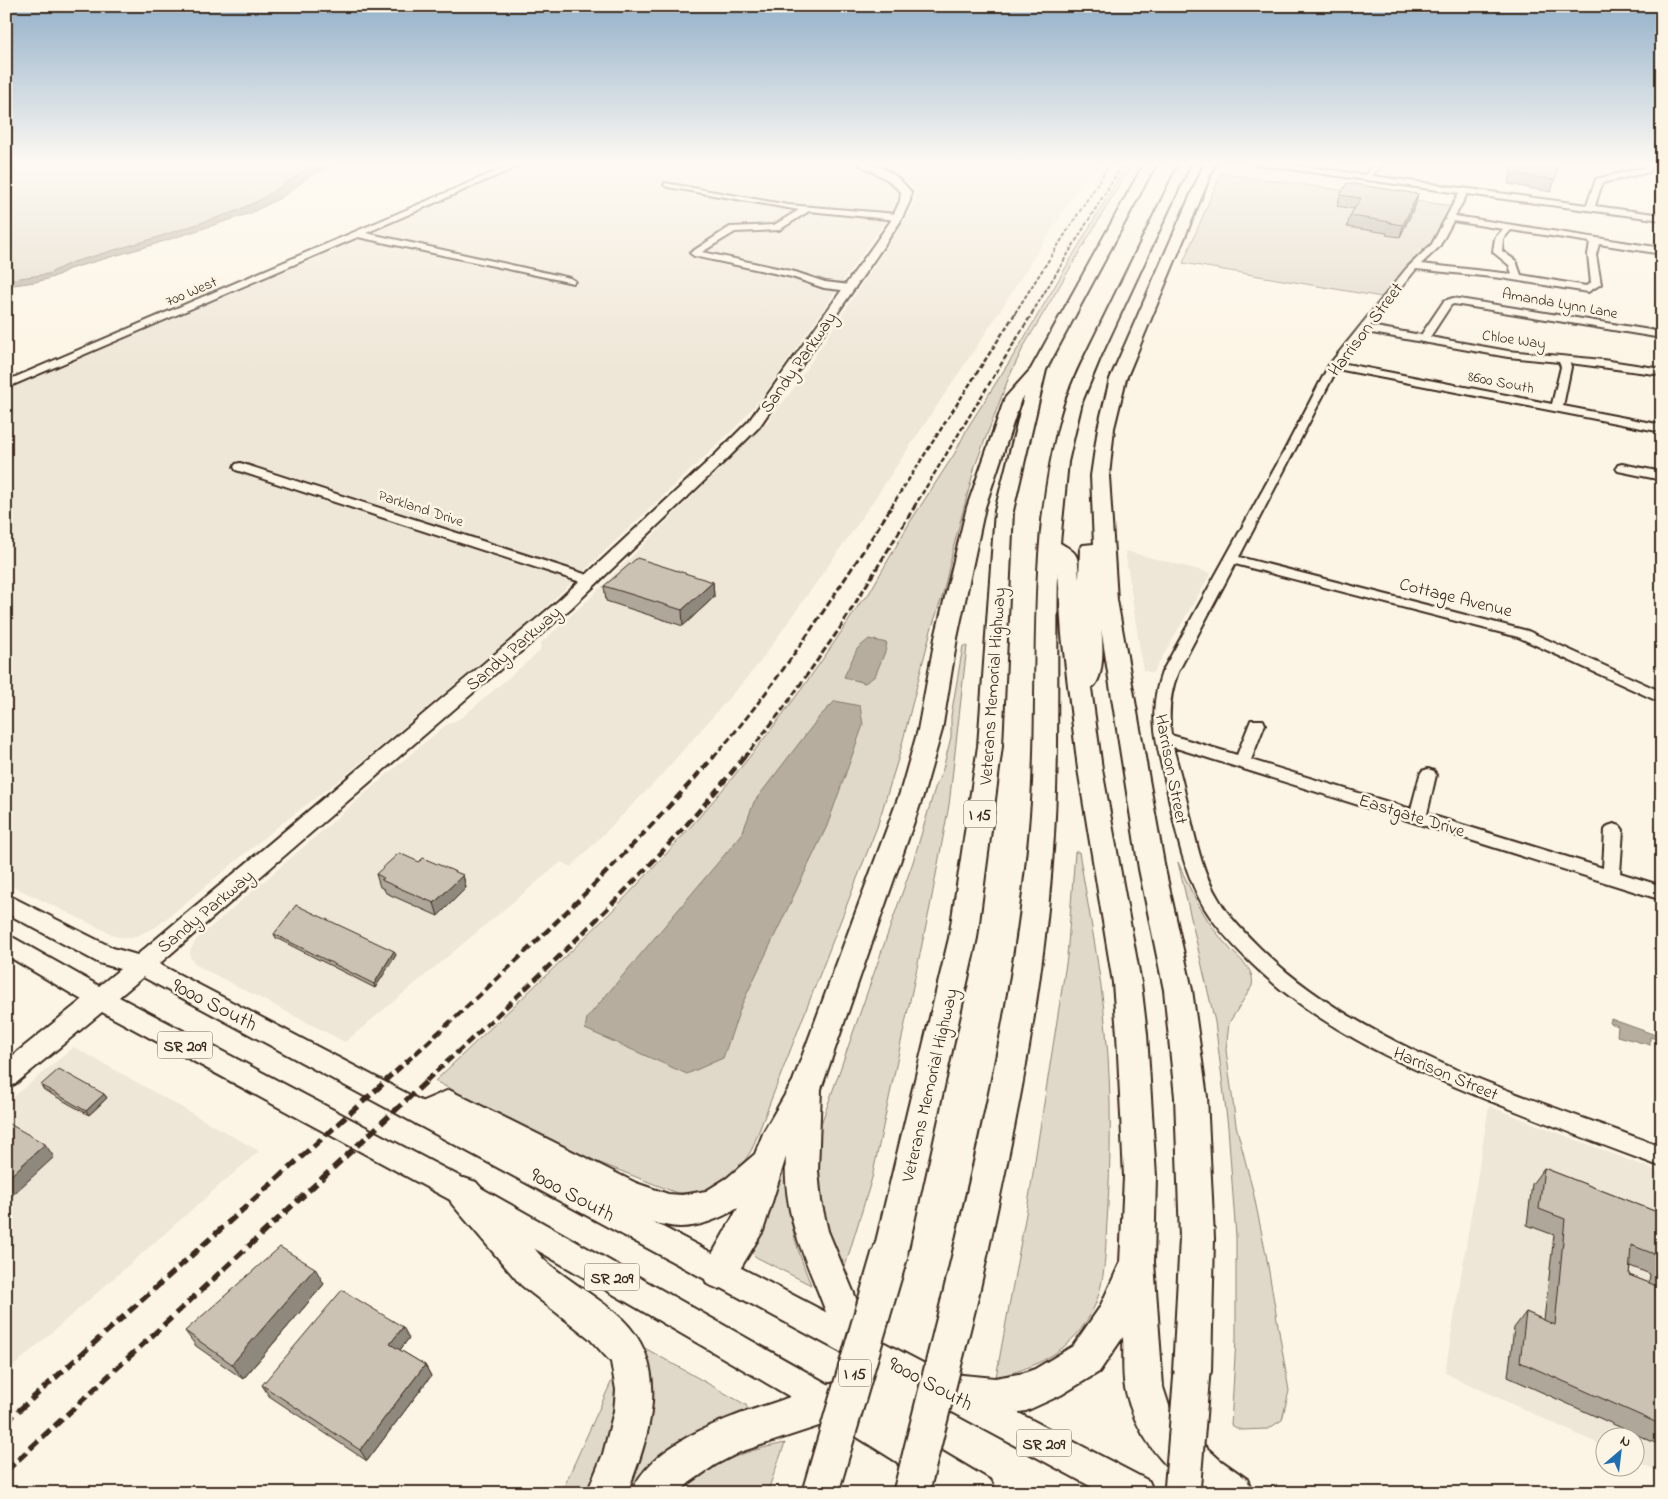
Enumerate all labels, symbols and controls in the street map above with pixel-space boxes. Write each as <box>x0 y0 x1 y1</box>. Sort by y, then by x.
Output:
street label: 700 West <box>162 271 221 313</box>
street label: Harrison Street <box>1323 278 1411 383</box>
street label: Amanda Lynn Lane <box>1500 283 1620 326</box>
street label: Sandy Parkway <box>755 307 844 419</box>
street label: Chloe Way <box>1480 325 1547 356</box>
street label: 8600 South <box>1466 366 1536 400</box>
street label: Parkland Drive <box>375 485 466 533</box>
street label: Cottage Avenue <box>1396 572 1516 627</box>
street label: Veterans Memorial Highway <box>974 586 1015 787</box>
street label: Sandy Parkway <box>461 601 568 698</box>
street label: Harrison Street <box>1147 712 1193 827</box>
street label: Eastgate Drive <box>1355 788 1469 847</box>
road number: I 15 <box>964 801 996 828</box>
street label: Sandy Parkway <box>152 864 260 961</box>
street label: 9000 South <box>166 971 262 1040</box>
street label: Veterans Memorial Highway <box>896 986 967 1186</box>
road number: SR 209 <box>158 1032 212 1058</box>
street label: Harrison Street <box>1389 1041 1502 1109</box>
street label: 9000 South <box>524 1161 620 1231</box>
road number: SR 209 <box>584 1264 640 1290</box>
street label: 9000 South <box>882 1350 978 1420</box>
road number: I 15 <box>839 1360 871 1386</box>
north arrow <box>1596 1426 1646 1476</box>
road number: SR 209 <box>1016 1430 1072 1456</box>
text: N <box>1616 1430 1635 1453</box>

